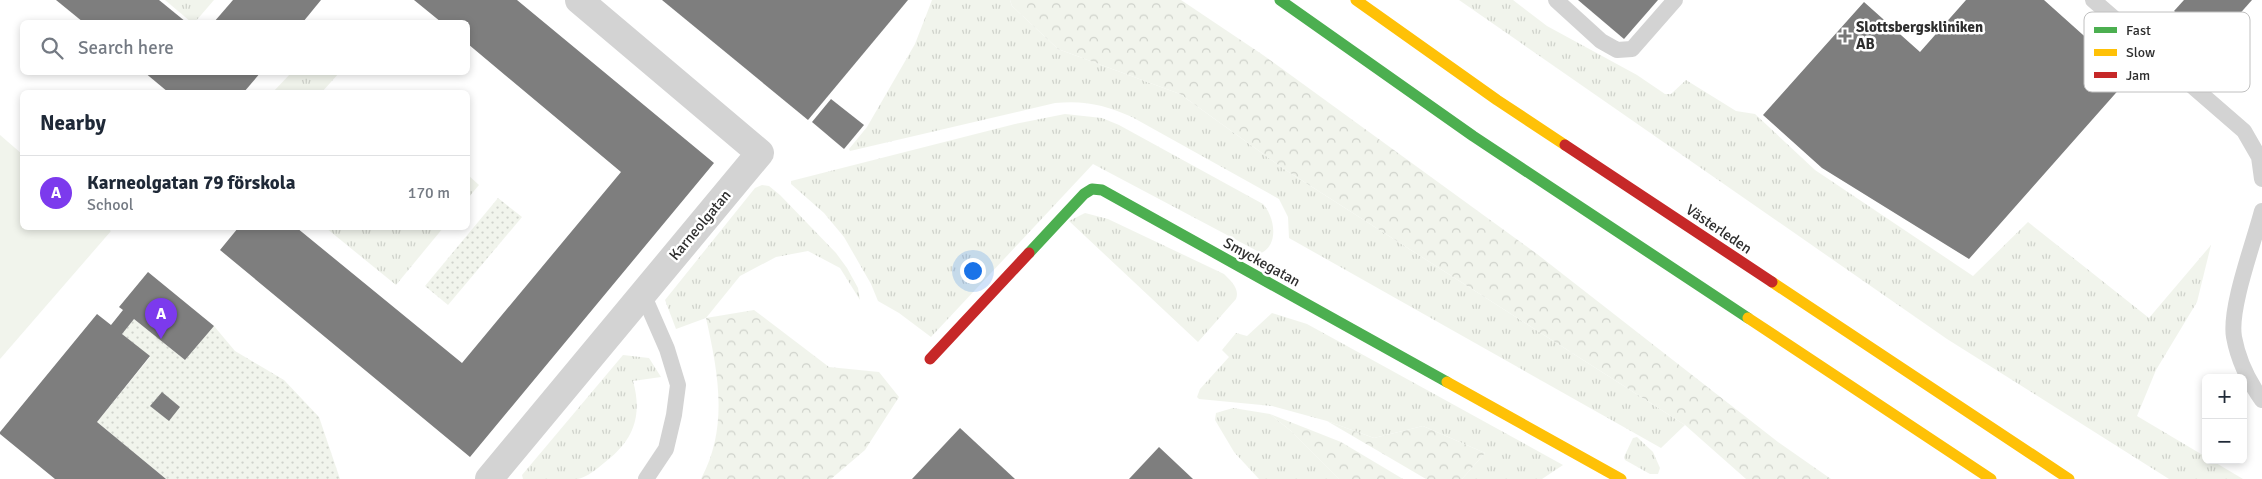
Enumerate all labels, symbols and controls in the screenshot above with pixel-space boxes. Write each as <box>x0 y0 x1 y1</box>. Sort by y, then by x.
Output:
legend <box>2084 12 2250 92</box>
place label: Slottsbergskliniken AB <box>1856 18 1983 53</box>
search box <box>20 20 470 75</box>
text: Fast <box>2126 22 2151 39</box>
marker: Slottsbergskliniken AB <box>1838 29 1852 43</box>
icon: search <box>38 34 66 62</box>
text: Search here <box>78 36 174 60</box>
text: Slow <box>2126 44 2155 61</box>
text: Jam <box>2126 67 2150 84</box>
text: Nearby <box>40 110 106 136</box>
text: Karneolgatan 79 förskola <box>87 171 296 195</box>
text: A <box>51 183 61 203</box>
text: 170 m <box>408 183 450 203</box>
street label: Karneolgatan <box>665 186 735 264</box>
text: School <box>87 195 133 215</box>
street label: Västerleden <box>1683 200 1755 258</box>
street label: Smyckegatan <box>1220 234 1304 290</box>
your location <box>960 258 986 284</box>
pin: A <box>145 298 177 339</box>
map controls <box>2202 374 2247 464</box>
button: + <box>2202 374 2247 419</box>
button: − <box>2202 419 2247 464</box>

